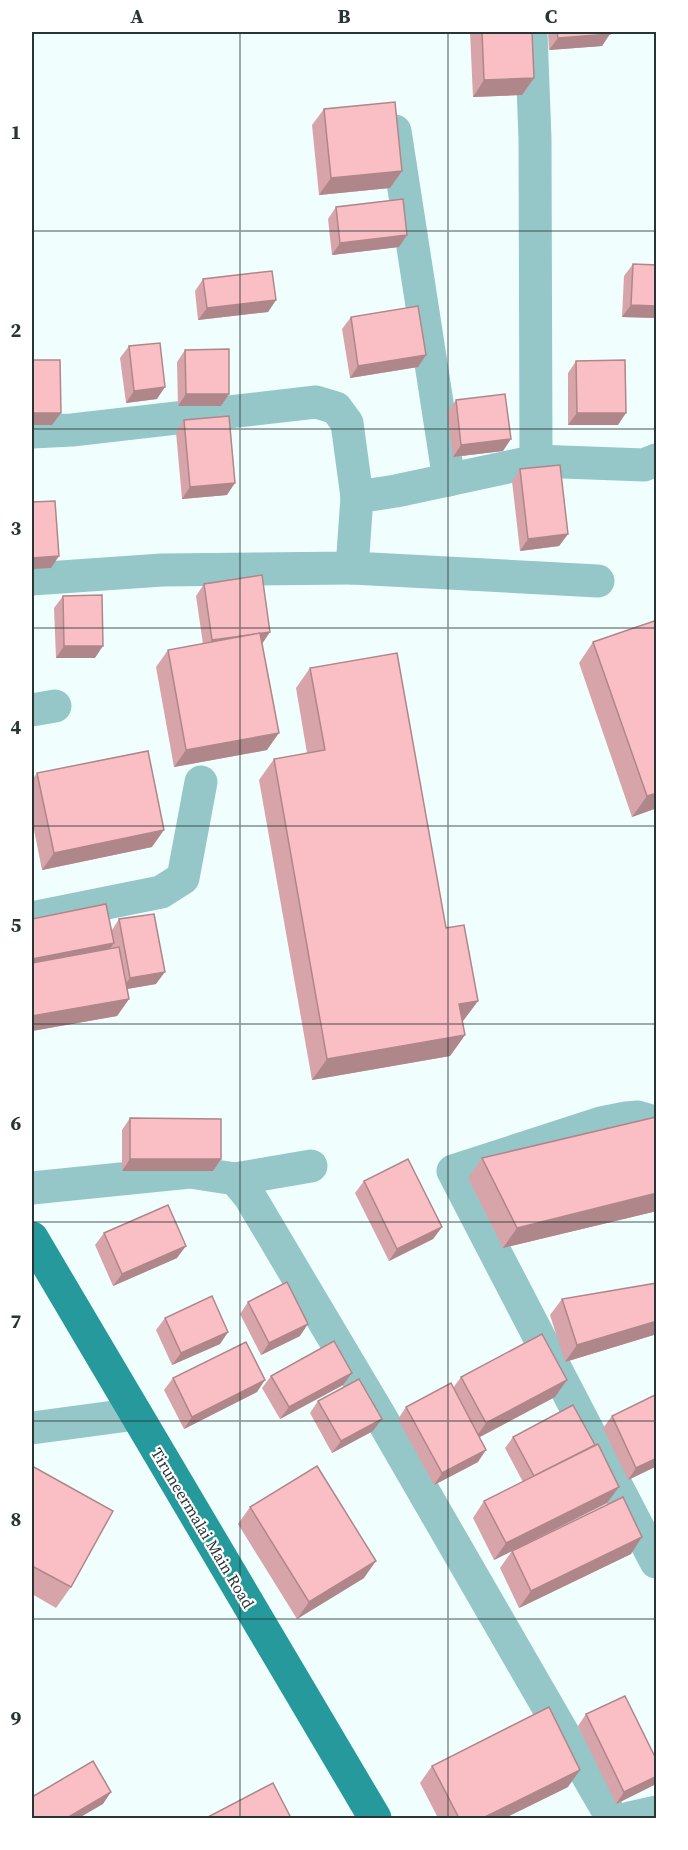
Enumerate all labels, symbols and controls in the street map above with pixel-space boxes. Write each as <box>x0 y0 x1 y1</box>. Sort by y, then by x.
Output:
text: A <box>130 2 144 30</box>
text: B <box>337 2 351 30</box>
text: C <box>545 2 557 30</box>
text: 1 <box>11 118 21 146</box>
text: 2 <box>11 316 22 344</box>
text: 3 <box>11 514 22 542</box>
text: 4 <box>11 713 22 741</box>
text: 5 <box>11 911 22 939</box>
text: 6 <box>11 1109 22 1137</box>
text: 7 <box>11 1307 22 1335</box>
street label: Tiruneermalai Main Road <box>146 1444 260 1612</box>
text: 8 <box>11 1505 21 1533</box>
text: 9 <box>11 1704 22 1732</box>

